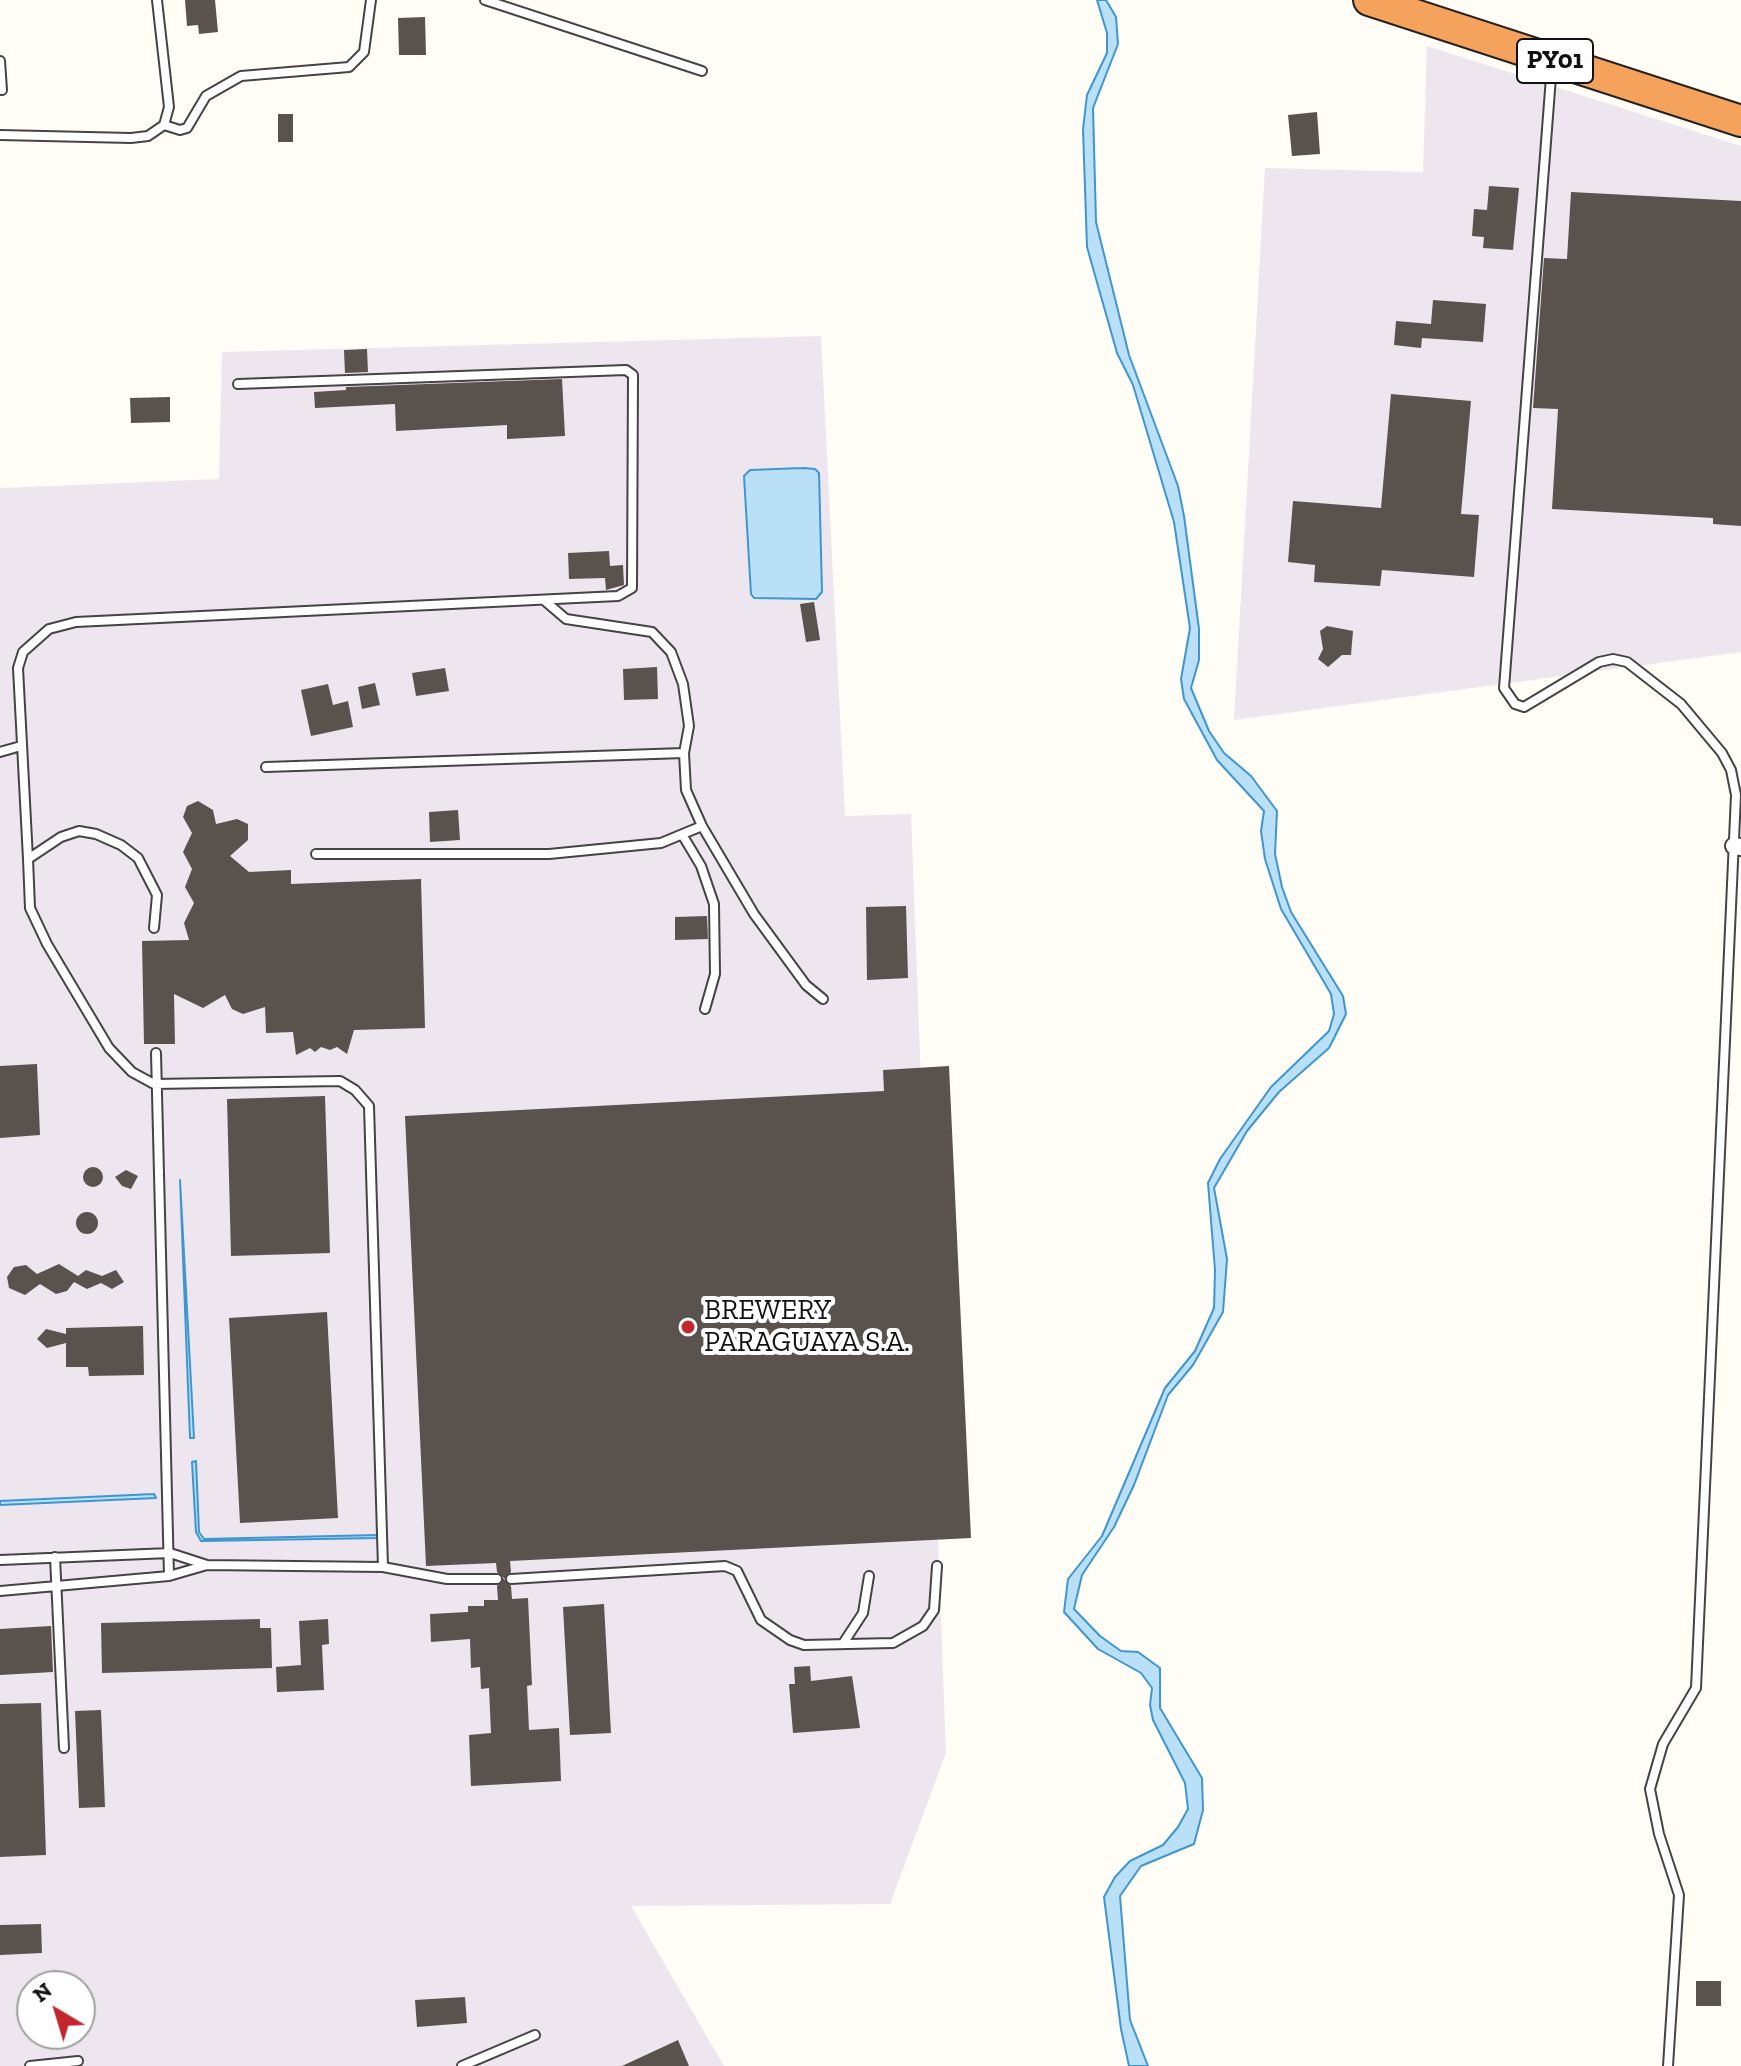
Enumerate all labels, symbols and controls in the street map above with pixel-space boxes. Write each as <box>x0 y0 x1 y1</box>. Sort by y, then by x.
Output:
road number: PY01 <box>1517 39 1593 83</box>
place label: BREWERY PARAGUAYA S.A. <box>704 1294 910 1360</box>
marker: BREWERY PARAGUAYA S.A. <box>679 1318 697 1336</box>
north arrow <box>16 1970 96 2050</box>
text: N <box>27 1976 57 2008</box>

